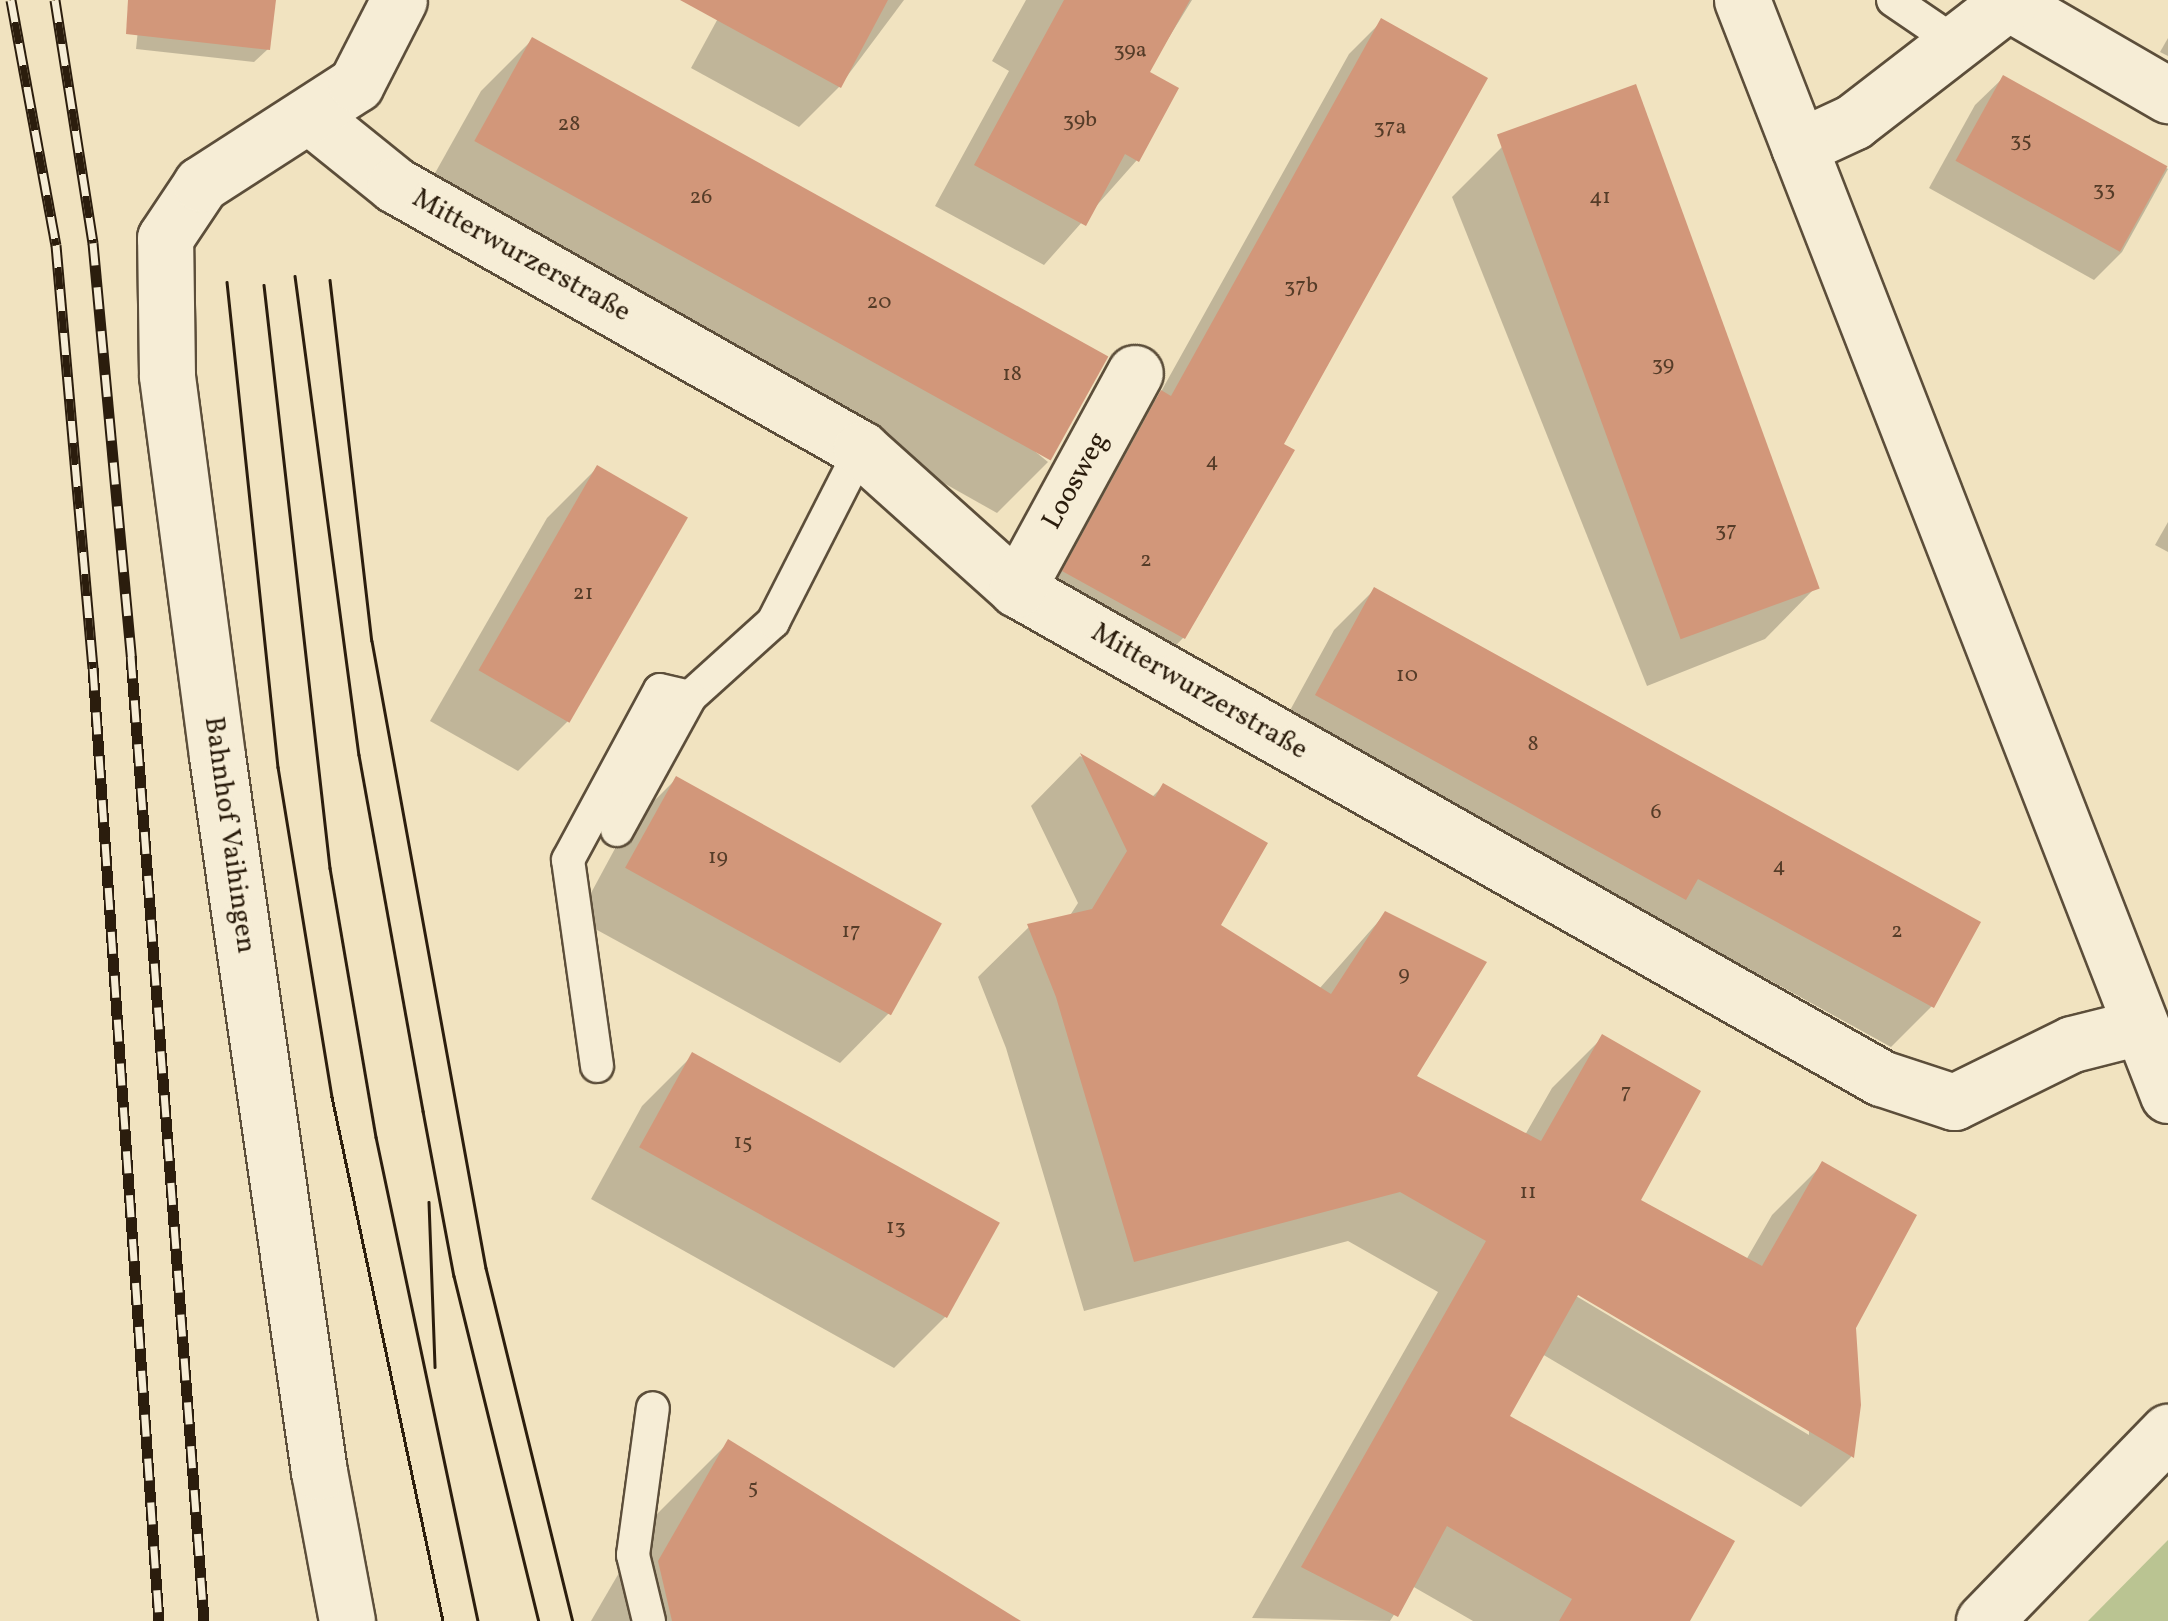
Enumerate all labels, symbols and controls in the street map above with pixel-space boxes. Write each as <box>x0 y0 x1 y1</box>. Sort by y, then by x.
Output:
house number: 39a <box>1113 38 1147 64</box>
house number: 39b <box>1063 108 1097 134</box>
house number: 28 <box>558 112 580 138</box>
house number: 37a <box>1374 115 1406 141</box>
house number: 35 <box>2010 128 2032 154</box>
house number: 33 <box>2093 177 2115 203</box>
street label: Mitterwurzerstraße <box>406 182 636 330</box>
house number: 26 <box>690 185 712 211</box>
house number: 41 <box>1589 185 1611 211</box>
house number: 37b <box>1284 274 1318 300</box>
house number: 20 <box>867 290 891 316</box>
house number: 39 <box>1652 352 1674 378</box>
house number: 18 <box>1002 362 1022 388</box>
street label: Loosweg <box>1036 427 1116 535</box>
house number: 4 <box>1205 449 1219 475</box>
house number: 37 <box>1715 518 1737 544</box>
house number: 2 <box>1140 548 1152 574</box>
house number: 21 <box>573 581 593 607</box>
street label: Mitterwurzerstraße <box>1085 616 1313 768</box>
house number: 10 <box>1396 663 1418 689</box>
street label: Bahnhof Vaihingen <box>196 715 262 955</box>
house number: 8 <box>1527 732 1539 758</box>
house number: 6 <box>1650 800 1662 826</box>
house number: 19 <box>708 845 728 871</box>
house number: 4 <box>1772 854 1786 880</box>
house number: 17 <box>841 919 861 945</box>
house number: 2 <box>1891 919 1903 945</box>
house number: 9 <box>1398 962 1410 988</box>
house number: 7 <box>1621 1080 1631 1106</box>
house number: 15 <box>733 1130 753 1156</box>
house number: 11 <box>1519 1180 1537 1206</box>
house number: 13 <box>886 1215 906 1241</box>
house number: 5 <box>748 1475 758 1501</box>

